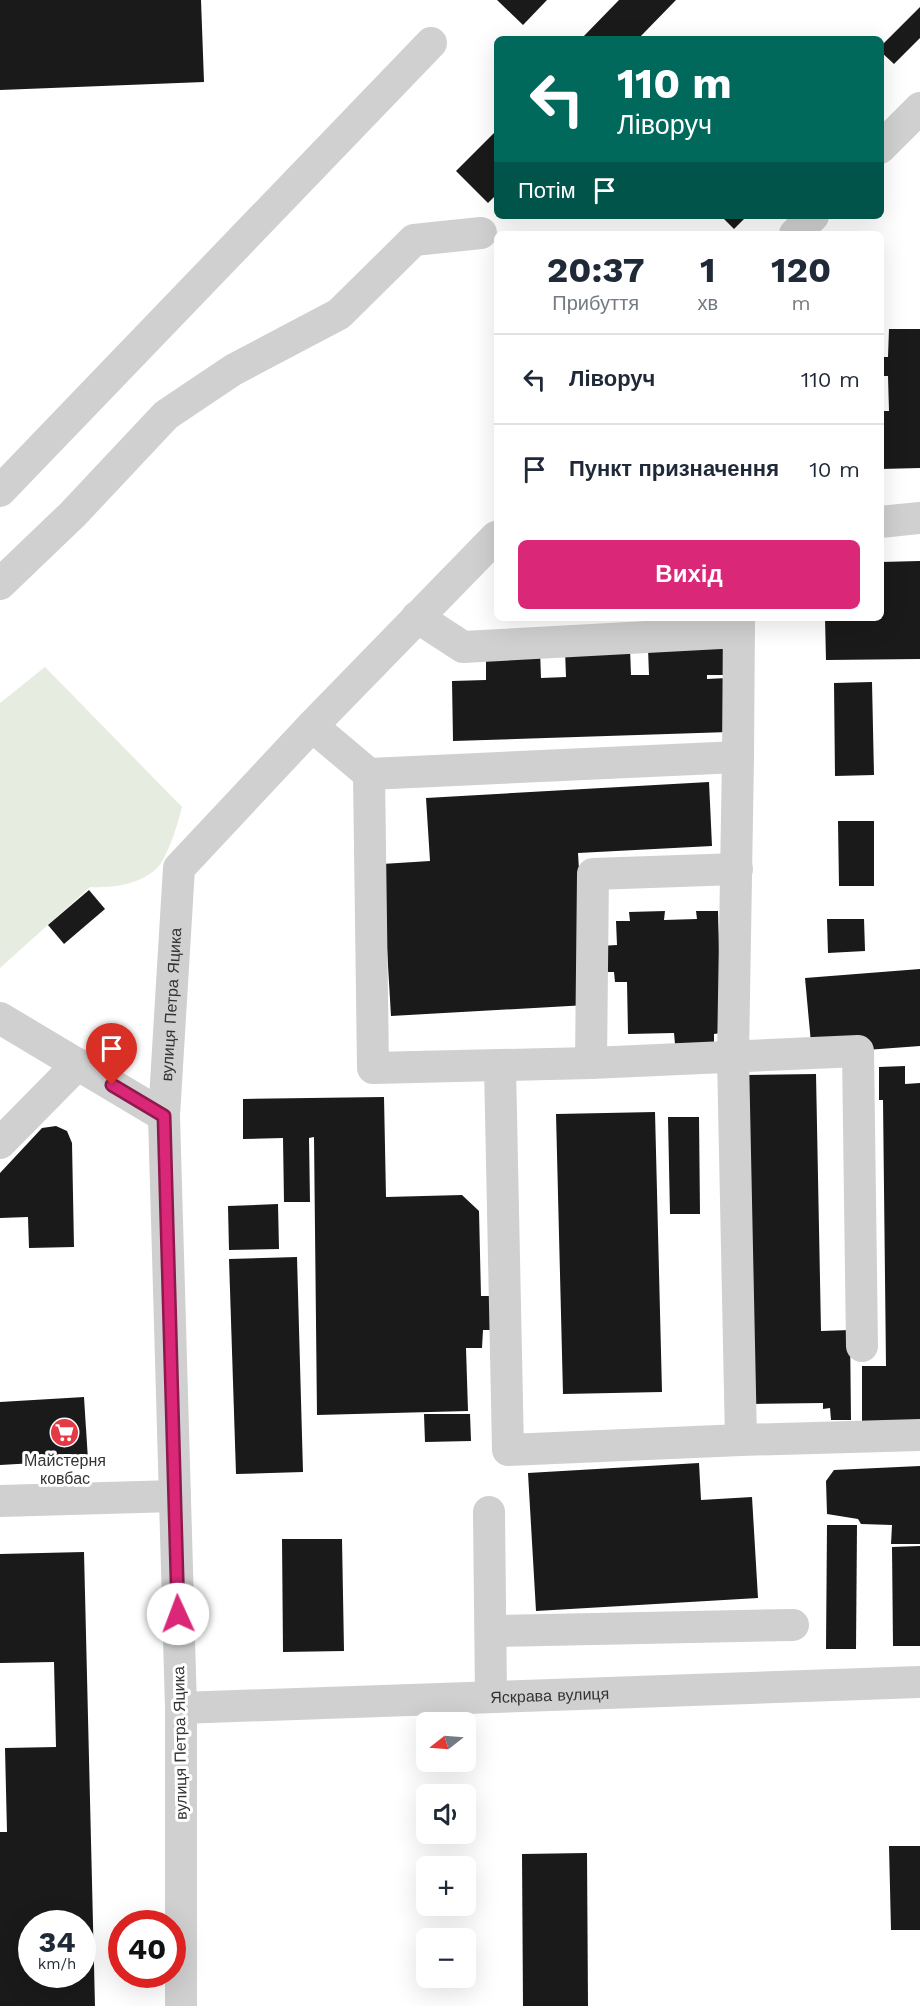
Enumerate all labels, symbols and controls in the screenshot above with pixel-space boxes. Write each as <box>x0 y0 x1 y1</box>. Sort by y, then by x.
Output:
text: 110 m <box>617 59 732 108</box>
icon: left <box>518 60 596 138</box>
text: Ліворуч <box>617 109 712 141</box>
icon: arrive <box>588 174 621 207</box>
text: Потім <box>518 178 576 203</box>
text: 20:37 <box>547 249 645 291</box>
text: 1 <box>700 249 716 291</box>
text: 120 <box>771 249 831 291</box>
text: Прибуття <box>552 291 639 315</box>
text: хв <box>697 291 718 315</box>
text: m <box>792 291 811 315</box>
icon: left <box>518 363 551 396</box>
text: Ліворуч <box>569 366 655 391</box>
text: 110 m <box>801 367 860 392</box>
icon: arrive <box>518 453 551 486</box>
text: Пункт призначення <box>569 456 779 481</box>
text: 10 m <box>809 457 860 482</box>
button: Вихід <box>518 540 860 609</box>
street label: вулиця Петра Яцика <box>157 927 185 1082</box>
pin <box>86 1023 137 1085</box>
icon: arrive <box>95 1032 128 1065</box>
supermarket icon: Майстерня ковбас <box>49 1416 81 1448</box>
place label: Майстерня ковбас <box>24 1451 106 1488</box>
position arrow <box>146 1582 210 1646</box>
street label: вулиця Петра Яцика <box>169 1666 191 1820</box>
street label: Яскрава вулиця <box>490 1683 610 1707</box>
north arrow <box>416 1712 476 1772</box>
map controls <box>416 1712 476 1988</box>
button: sound <box>416 1784 476 1844</box>
button: + <box>416 1856 476 1916</box>
speed limit sign: 40 <box>108 1910 186 1988</box>
text: 34 <box>38 1924 76 1959</box>
button: − <box>416 1928 476 1988</box>
text: km/h <box>38 1955 76 1973</box>

